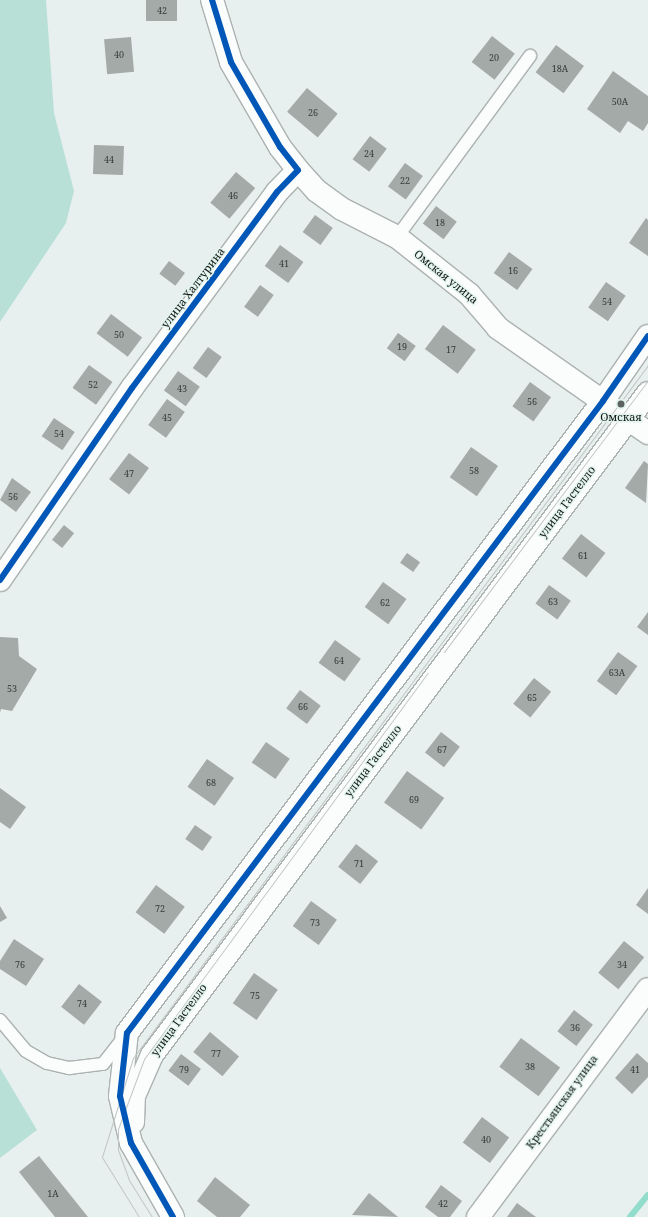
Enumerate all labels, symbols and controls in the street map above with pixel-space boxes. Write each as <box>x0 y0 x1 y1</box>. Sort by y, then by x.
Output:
house number: 42 <box>157 6 167 16</box>
house number: 40 <box>114 50 124 60</box>
house number: 20 <box>489 53 499 63</box>
house number: 18А <box>552 64 568 74</box>
house number: 50А <box>612 97 628 107</box>
house number: 26 <box>308 108 318 118</box>
house number: 24 <box>364 149 374 159</box>
house number: 44 <box>104 155 114 165</box>
house number: 22 <box>400 176 410 186</box>
house number: 46 <box>228 191 238 201</box>
house number: 18 <box>435 218 445 228</box>
street label: улица Халтурина <box>158 245 228 331</box>
street label: Омская улица <box>411 247 481 307</box>
house number: 41 <box>279 259 289 269</box>
house number: 16 <box>508 266 518 276</box>
house number: 54 <box>602 297 612 307</box>
house number: 50 <box>114 330 124 340</box>
house number: 19 <box>397 342 407 352</box>
house number: 17 <box>446 345 456 355</box>
house number: 52 <box>88 380 98 390</box>
house number: 43 <box>177 384 187 394</box>
house number: 56 <box>527 397 537 407</box>
marker: Омская <box>616 399 626 409</box>
place label: Омская <box>600 410 642 424</box>
house number: 45 <box>162 413 172 423</box>
house number: 54 <box>54 429 64 439</box>
street label: улица Гастелло <box>536 464 598 540</box>
house number: 58 <box>469 466 479 476</box>
house number: 47 <box>124 469 134 479</box>
house number: 56 <box>8 492 18 502</box>
house number: 61 <box>578 551 588 561</box>
house number: 63 <box>548 597 558 607</box>
house number: 62 <box>380 598 390 608</box>
house number: 64 <box>334 656 344 666</box>
house number: 63А <box>609 668 625 678</box>
house number: 53 <box>7 684 17 694</box>
house number: 65 <box>527 693 537 703</box>
house number: 66 <box>298 702 308 712</box>
street label: улица Гастелло <box>342 723 404 799</box>
house number: 67 <box>437 745 447 755</box>
house number: 68 <box>206 778 216 788</box>
house number: 69 <box>409 795 419 805</box>
house number: 71 <box>354 859 364 869</box>
house number: 72 <box>155 904 165 914</box>
house number: 73 <box>310 918 320 928</box>
house number: 76 <box>15 960 25 970</box>
house number: 34 <box>617 960 627 970</box>
street label: улица Гастелло <box>148 981 210 1059</box>
house number: 75 <box>250 991 260 1001</box>
house number: 74 <box>77 999 87 1009</box>
house number: 36 <box>570 1023 580 1033</box>
house number: 77 <box>211 1049 221 1059</box>
street label: Крестьянская улица <box>524 1053 600 1151</box>
house number: 38 <box>525 1062 535 1072</box>
house number: 79 <box>179 1065 189 1075</box>
house number: 41 <box>630 1065 640 1075</box>
house number: 40 <box>481 1135 491 1145</box>
house number: 1А <box>47 1189 59 1199</box>
house number: 42 <box>438 1199 448 1209</box>

